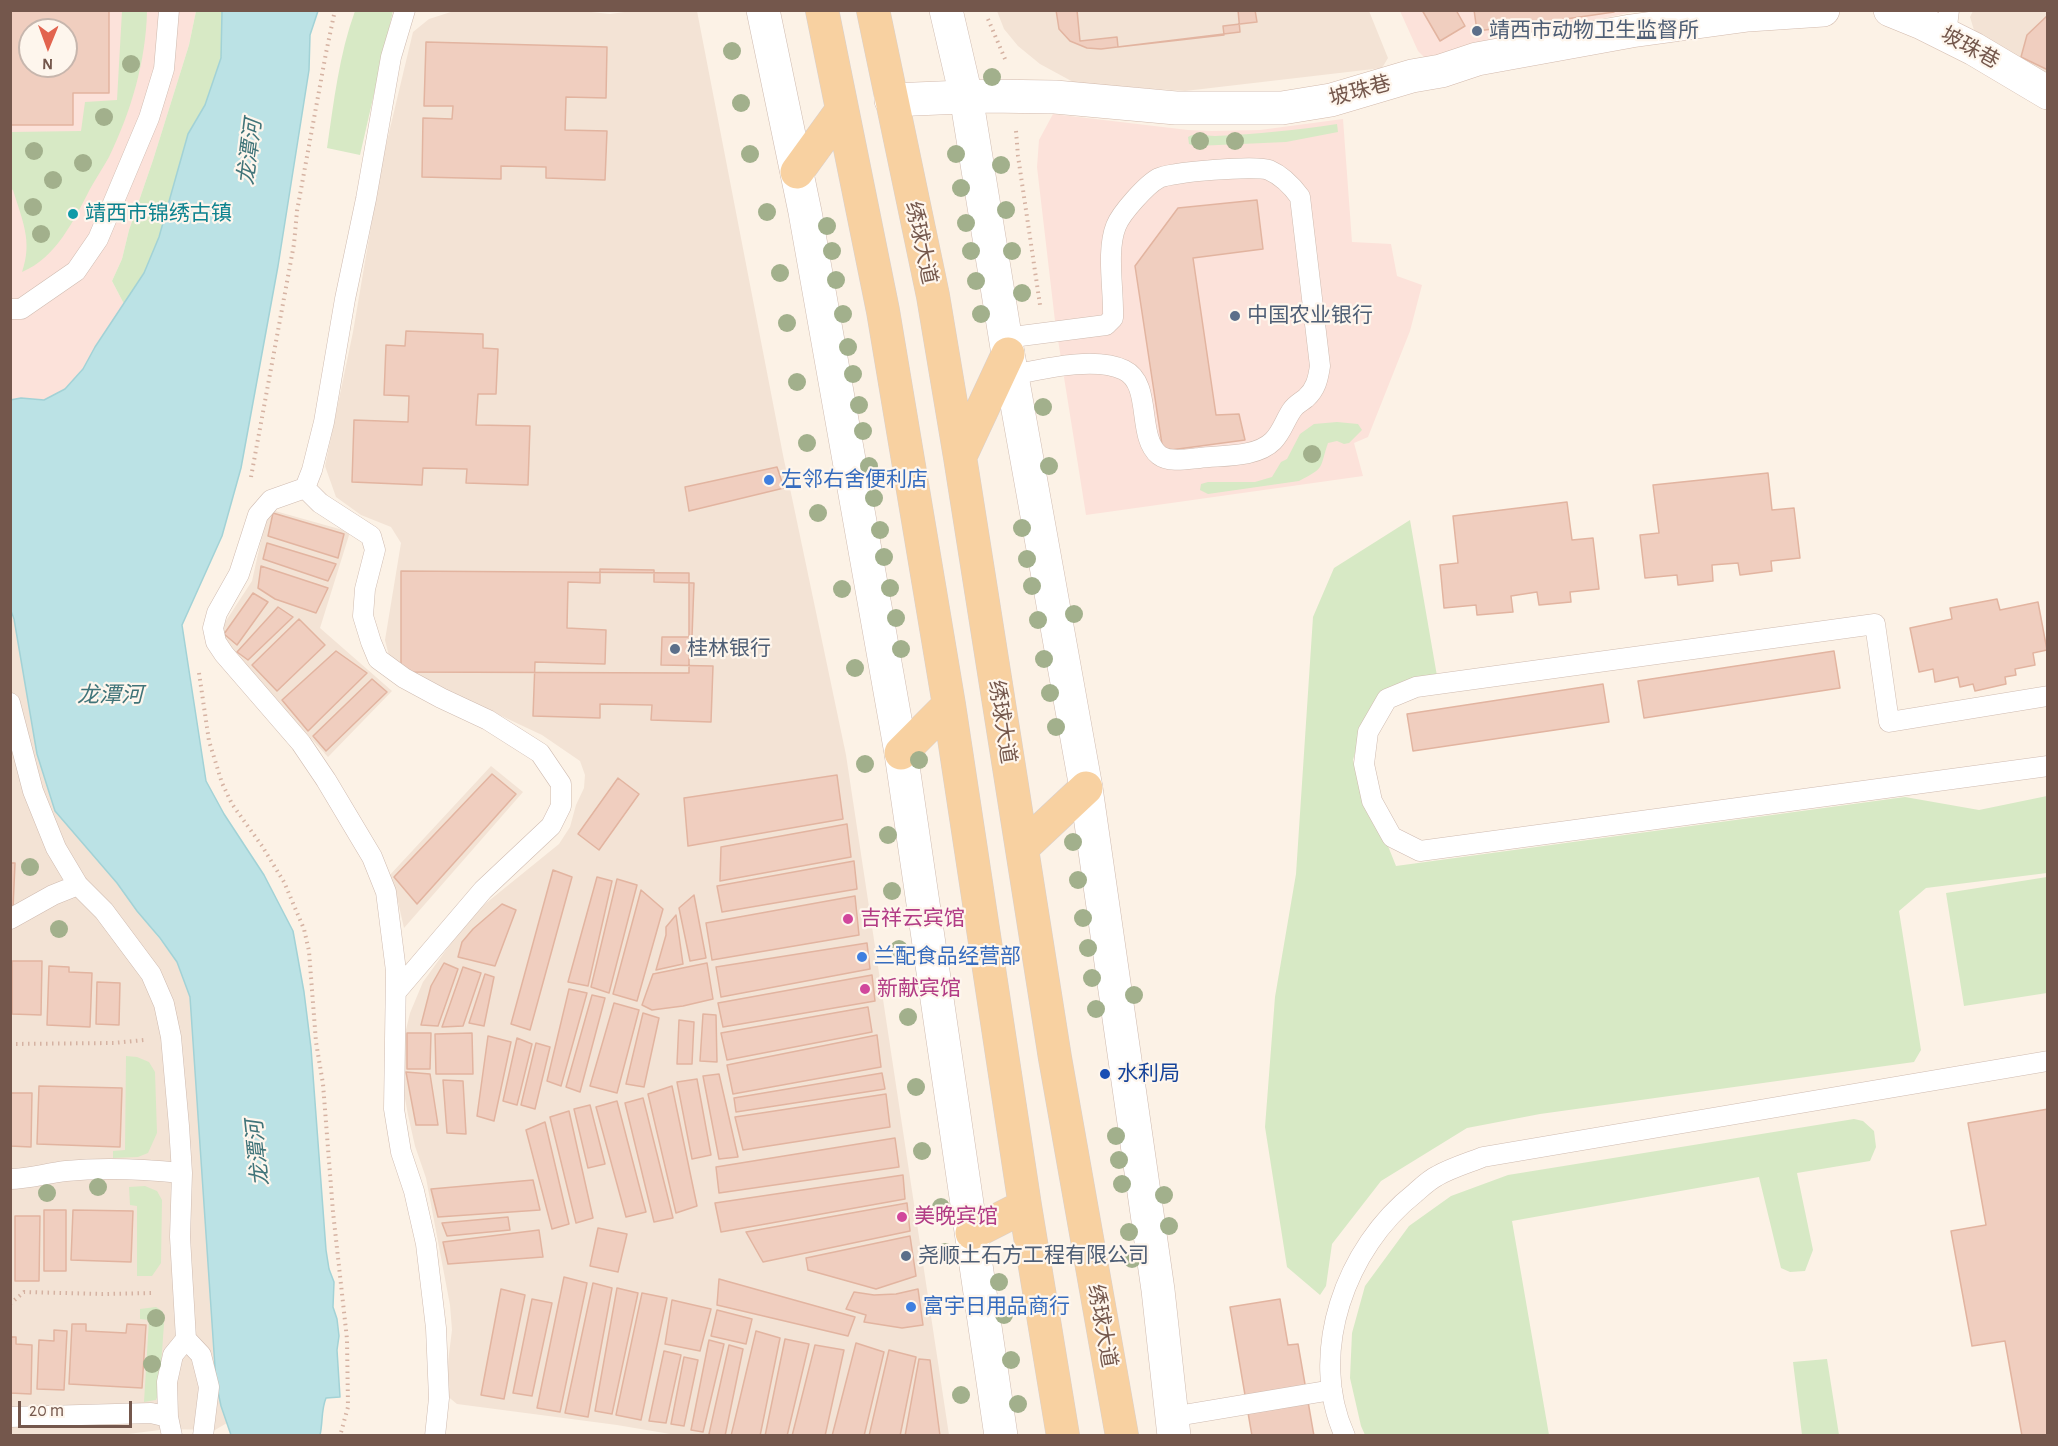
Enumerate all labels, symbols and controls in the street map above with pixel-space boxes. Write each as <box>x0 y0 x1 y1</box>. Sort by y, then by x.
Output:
north arrow <box>18 18 78 78</box>
place label: 靖西市动物卫生监督所 <box>1489 18 1699 44</box>
street label: 坡珠巷 <box>1936 22 2004 74</box>
marker: 靖西市动物卫生监督所 <box>1470 24 1484 38</box>
text: N <box>42 56 53 72</box>
street label: 坡珠巷 <box>1326 71 1394 111</box>
water label: 龙潭河 <box>233 118 267 186</box>
street label: 绣球大道 <box>900 199 942 287</box>
place label: 靖西市锦绣古镇 <box>85 201 232 227</box>
marker: 靖西市锦绣古镇 <box>66 207 80 221</box>
place label: 中国农业银行 <box>1247 303 1373 329</box>
marker: 中国农业银行 <box>1228 309 1242 323</box>
place label: 左邻右舍便利店 <box>781 467 928 493</box>
marker: 左邻右舍便利店 <box>762 473 776 487</box>
place label: 桂林银行 <box>687 636 771 662</box>
marker: 桂林银行 <box>668 642 682 656</box>
street label: 绣球大道 <box>983 679 1021 765</box>
water label: 龙潭河 <box>77 682 143 708</box>
place label: 吉祥云宾馆 <box>860 906 965 932</box>
marker: 吉祥云宾馆 <box>841 912 855 926</box>
place label: 兰配食品经营部 <box>874 944 1021 970</box>
marker: 兰配食品经营部 <box>855 950 869 964</box>
place label: 新献宾馆 <box>877 976 961 1002</box>
marker: 新献宾馆 <box>858 982 872 996</box>
place label: 水利局 <box>1117 1061 1180 1087</box>
marker: 水利局 <box>1098 1067 1112 1081</box>
water label: 龙潭河 <box>241 1119 275 1187</box>
place label: 美晚宾馆 <box>914 1204 998 1230</box>
marker: 美晚宾馆 <box>895 1210 909 1224</box>
place label: 尧顺土石方工程有限公司 <box>918 1243 1149 1269</box>
marker: 尧顺土石方工程有限公司 <box>899 1249 913 1263</box>
street label: 绣球大道 <box>1082 1282 1122 1370</box>
place label: 富宇日用品商行 <box>923 1294 1070 1320</box>
marker: 富宇日用品商行 <box>904 1300 918 1314</box>
scale bar <box>21 1389 135 1427</box>
text: 20 m <box>29 1402 64 1420</box>

